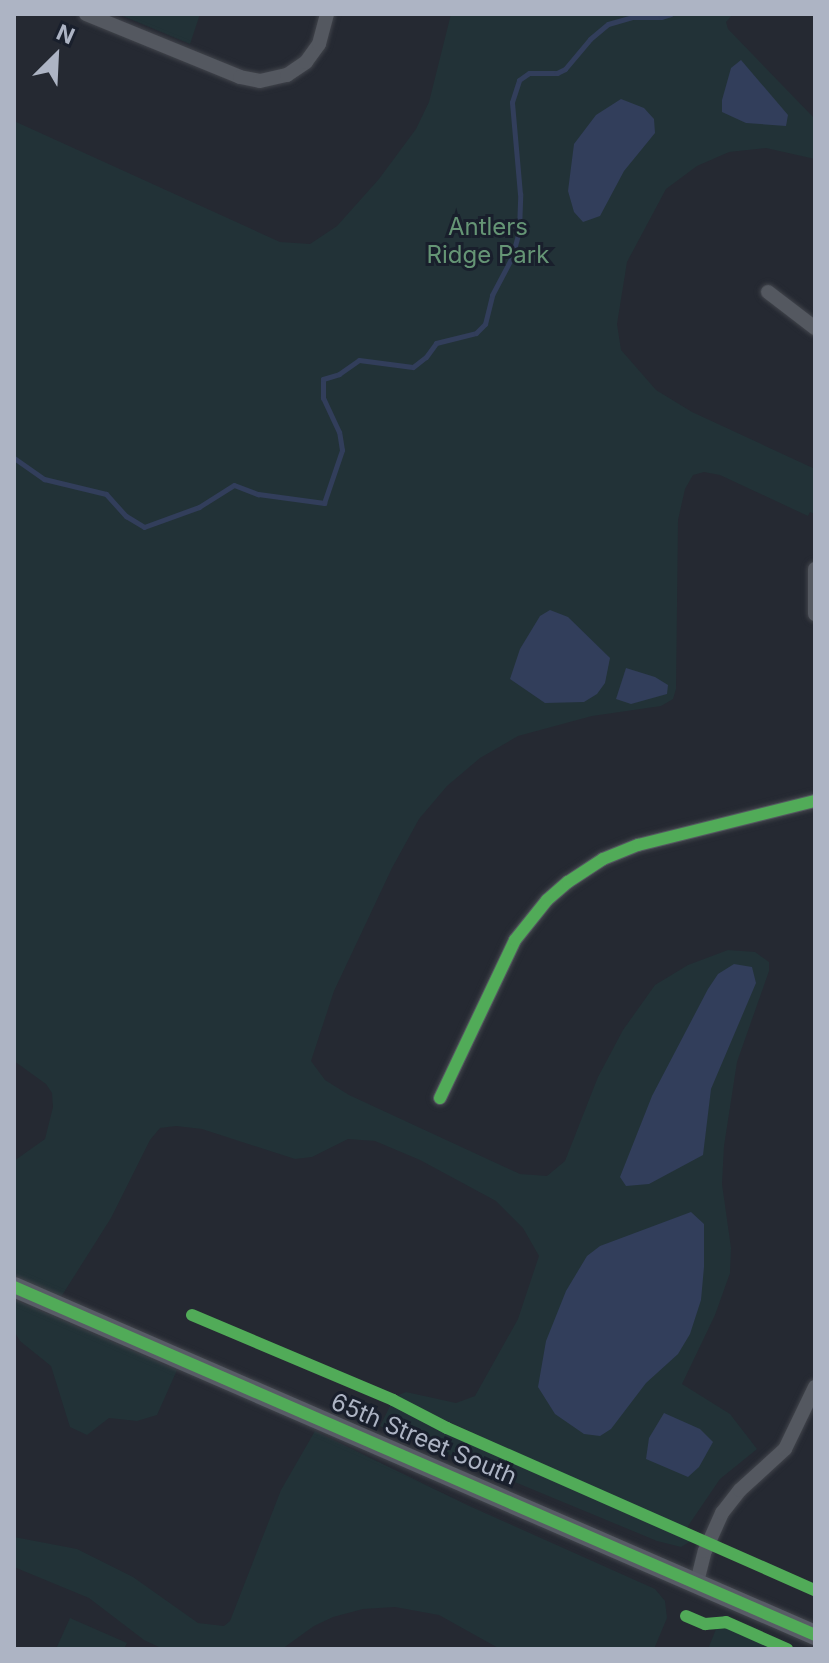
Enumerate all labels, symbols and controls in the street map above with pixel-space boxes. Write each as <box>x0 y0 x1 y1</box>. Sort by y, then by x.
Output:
north arrow <box>16 16 96 96</box>
text: N <box>53 19 79 49</box>
park label: Antlers Ridge Park <box>427 213 549 269</box>
street label: 65th Street South <box>327 1387 521 1491</box>

